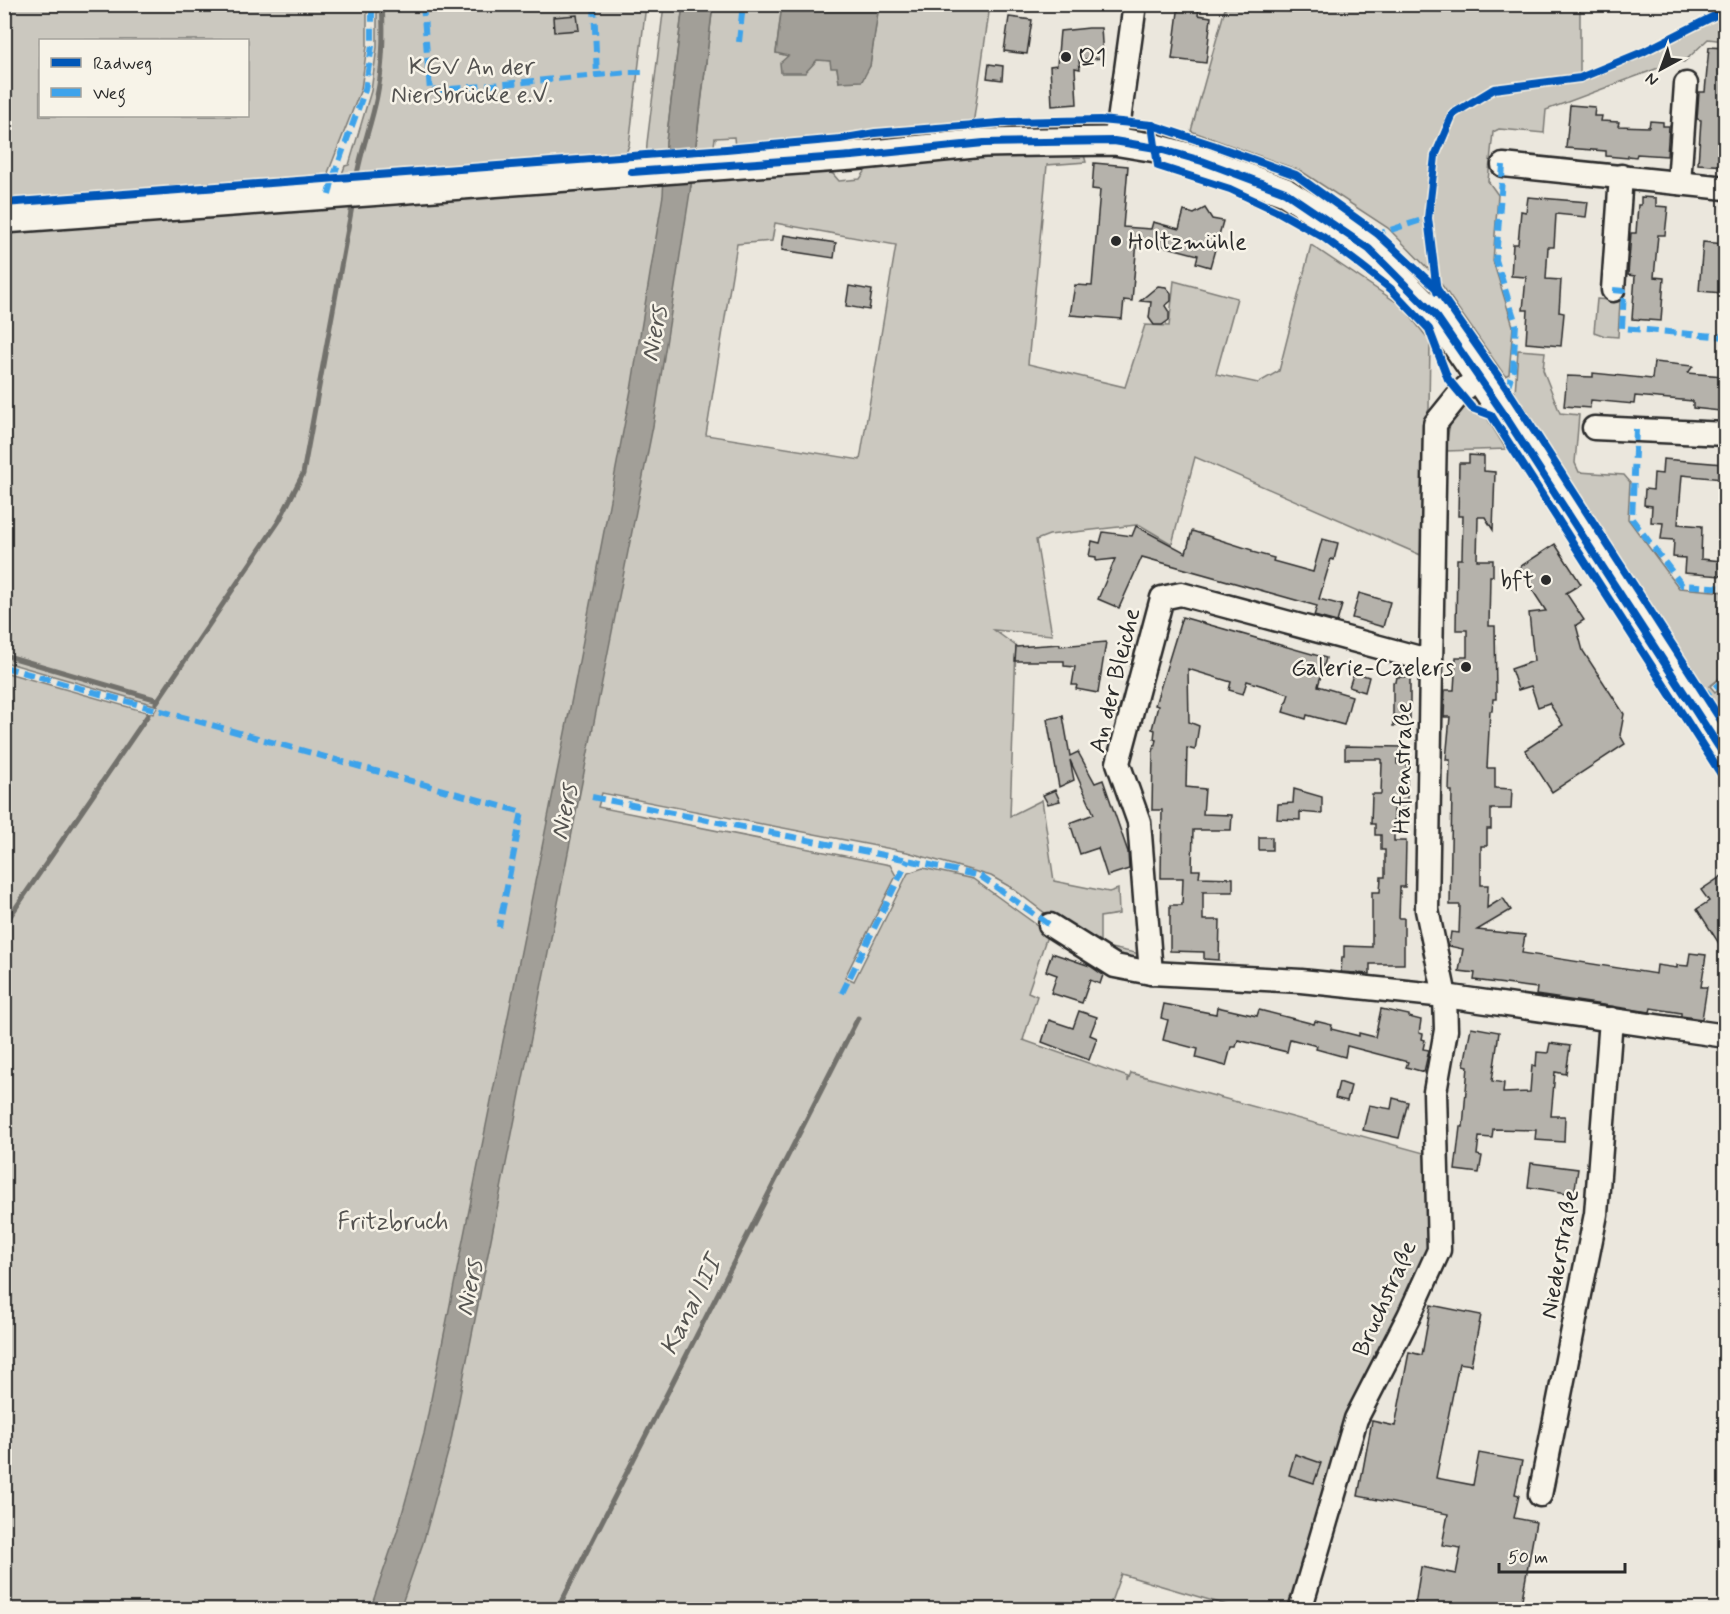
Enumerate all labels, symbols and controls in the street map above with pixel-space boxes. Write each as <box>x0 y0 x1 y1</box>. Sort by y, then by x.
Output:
legend <box>39 39 249 117</box>
north arrow <box>1631 39 1691 99</box>
place label: Q1 <box>1078 43 1107 74</box>
marker: Q1 <box>1059 50 1073 64</box>
text: Radweg <box>93 52 152 76</box>
park label: KGV An der Niersbrücke e.V. <box>391 52 553 111</box>
text: N <box>1641 68 1663 91</box>
text: Weg <box>93 82 126 108</box>
place label: Holtzmühle <box>1128 227 1247 258</box>
marker: Holtzmühle <box>1109 234 1123 248</box>
water label: Niers <box>633 301 677 365</box>
place label: bft <box>1500 566 1534 597</box>
marker: bft <box>1539 573 1553 587</box>
street label: An der Bleiche <box>1082 604 1148 756</box>
place label: Galerie-Caelers <box>1291 653 1454 684</box>
marker: Galerie-Caelers <box>1459 660 1473 674</box>
street label: Hafenstraße <box>1387 701 1420 834</box>
water label: Niers <box>543 779 588 843</box>
street label: Niederstraße <box>1534 1187 1587 1321</box>
park label: Fritzbruch <box>337 1207 449 1238</box>
street label: Bruchstraße <box>1346 1236 1425 1361</box>
water label: Kanal III <box>652 1247 733 1361</box>
water label: Niers <box>448 1255 493 1319</box>
scale bar <box>1499 1536 1625 1574</box>
text: 50 m <box>1508 1546 1548 1570</box>

